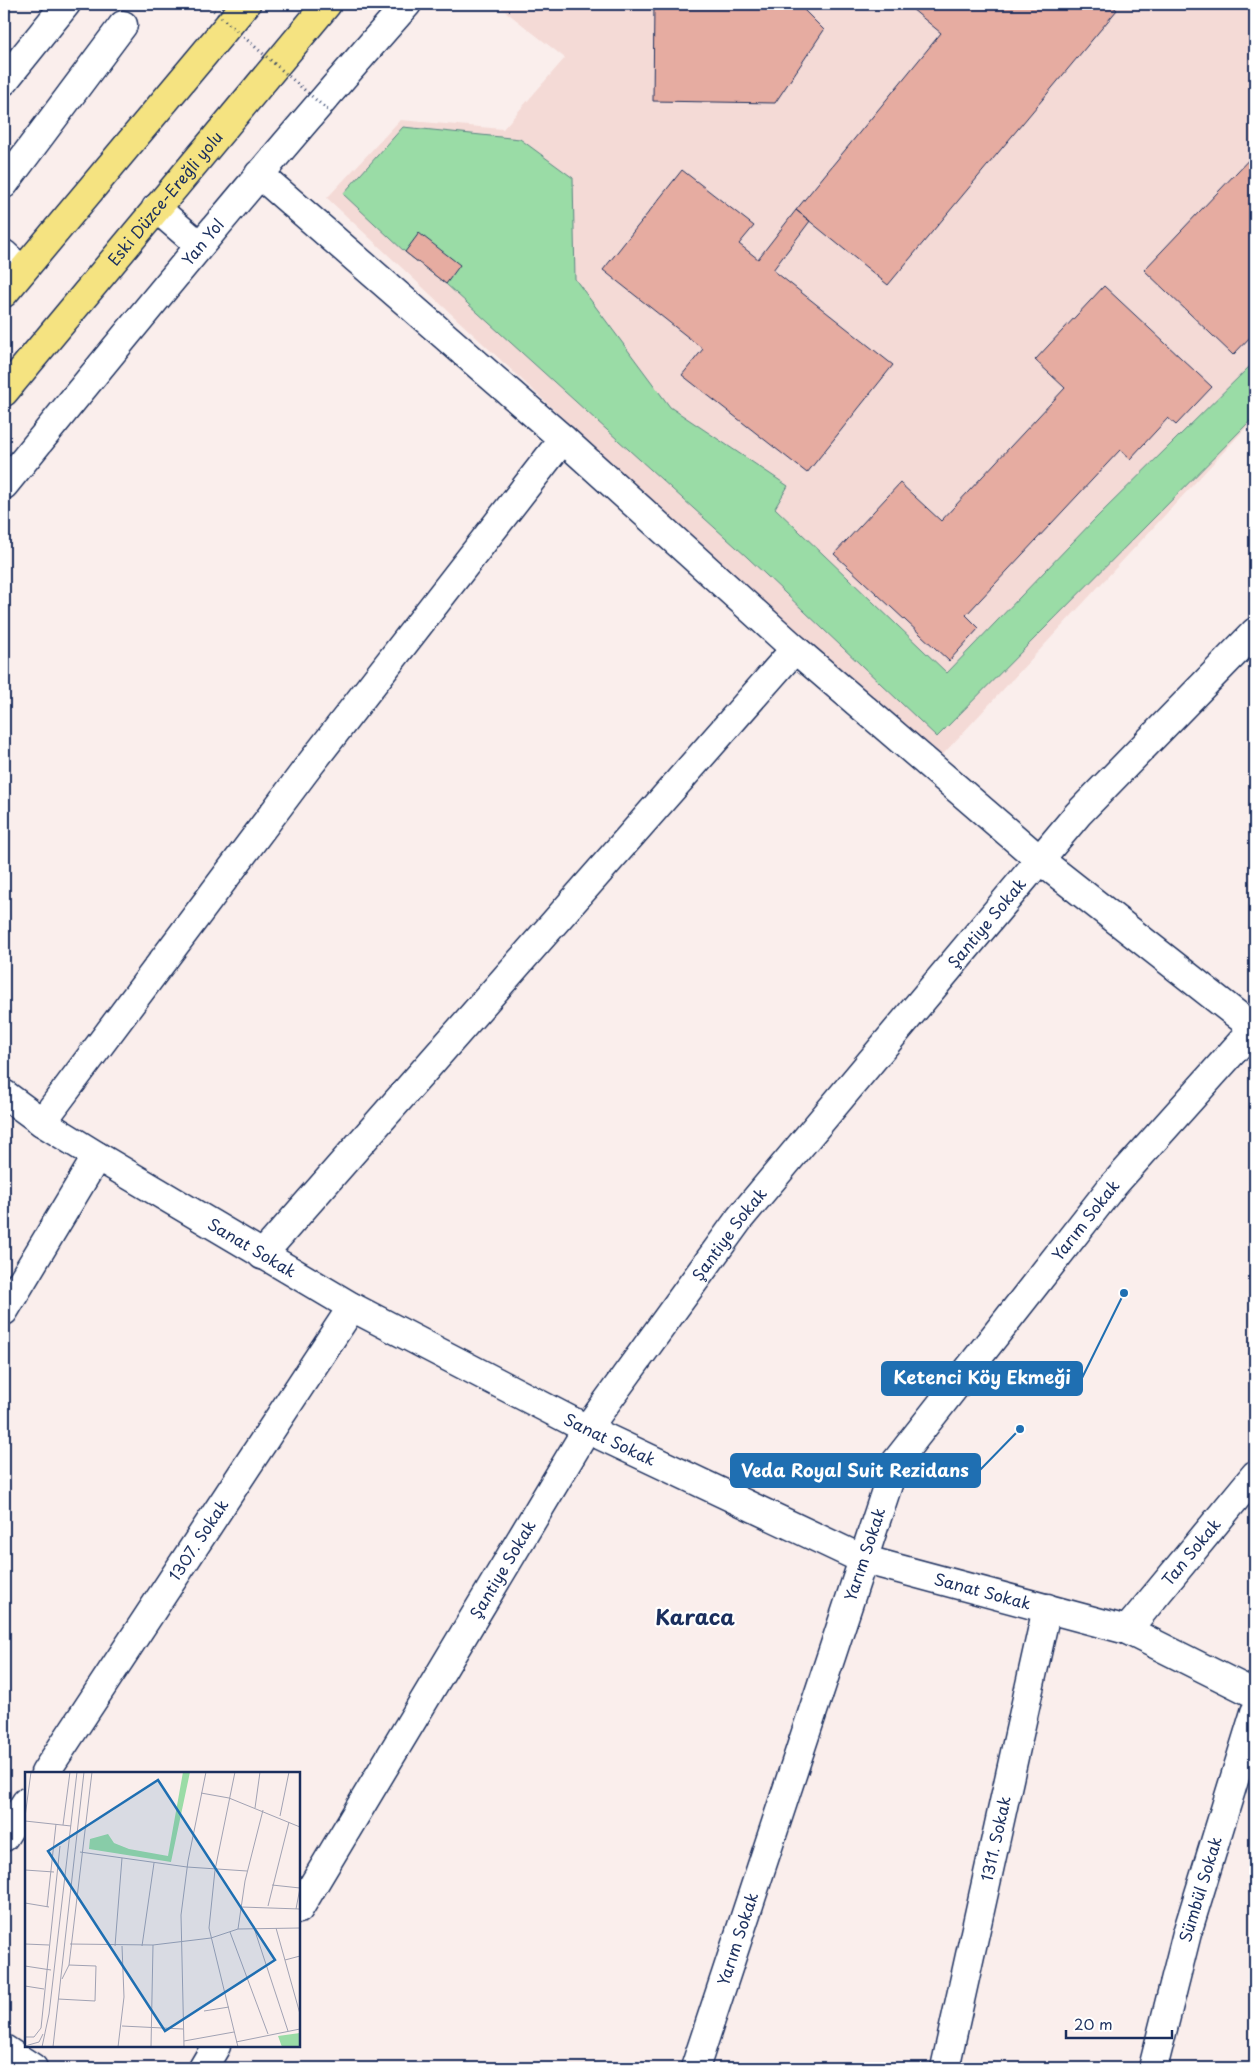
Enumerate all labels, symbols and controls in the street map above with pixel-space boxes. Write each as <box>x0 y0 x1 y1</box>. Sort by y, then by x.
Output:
street label: Eski Düzce-Ereğli yolu <box>101 125 228 270</box>
street label: Yan Yol <box>176 213 229 270</box>
street label: Şantiye Sokak <box>941 872 1031 973</box>
street label: Yarım Sokak <box>1045 1174 1124 1265</box>
street label: Şantiye Sokak <box>685 1182 772 1285</box>
street label: Sanat Sokak <box>204 1211 301 1283</box>
callout: Ketenci Köy Ekmeği <box>882 1362 1082 1395</box>
text: Ketenci Köy Ekmeği <box>893 1363 1071 1390</box>
street label: Sanat Sokak <box>560 1406 660 1471</box>
callout: Veda Royal Suit Rezidans <box>731 1454 980 1487</box>
text: Veda Royal Suit Rezidans <box>741 1456 969 1483</box>
street label: 1307. Sokak <box>162 1494 233 1585</box>
street label: Yarım Sokak <box>837 1504 890 1604</box>
street label: Tan Sokak <box>1155 1513 1226 1590</box>
street label: Şantiye Sokak <box>463 1515 541 1623</box>
street label: Sanat Sokak <box>932 1566 1034 1615</box>
district label: Karaca <box>655 1600 735 1632</box>
inset map <box>25 1772 300 2047</box>
street label: 1311. Sokak <box>974 1793 1016 1883</box>
street label: Sümbül Sokak <box>1172 1833 1227 1944</box>
street label: Yarım Sokak <box>710 1889 763 1988</box>
scale bar <box>1066 2007 1173 2039</box>
text: 20 m <box>1074 2012 1113 2035</box>

